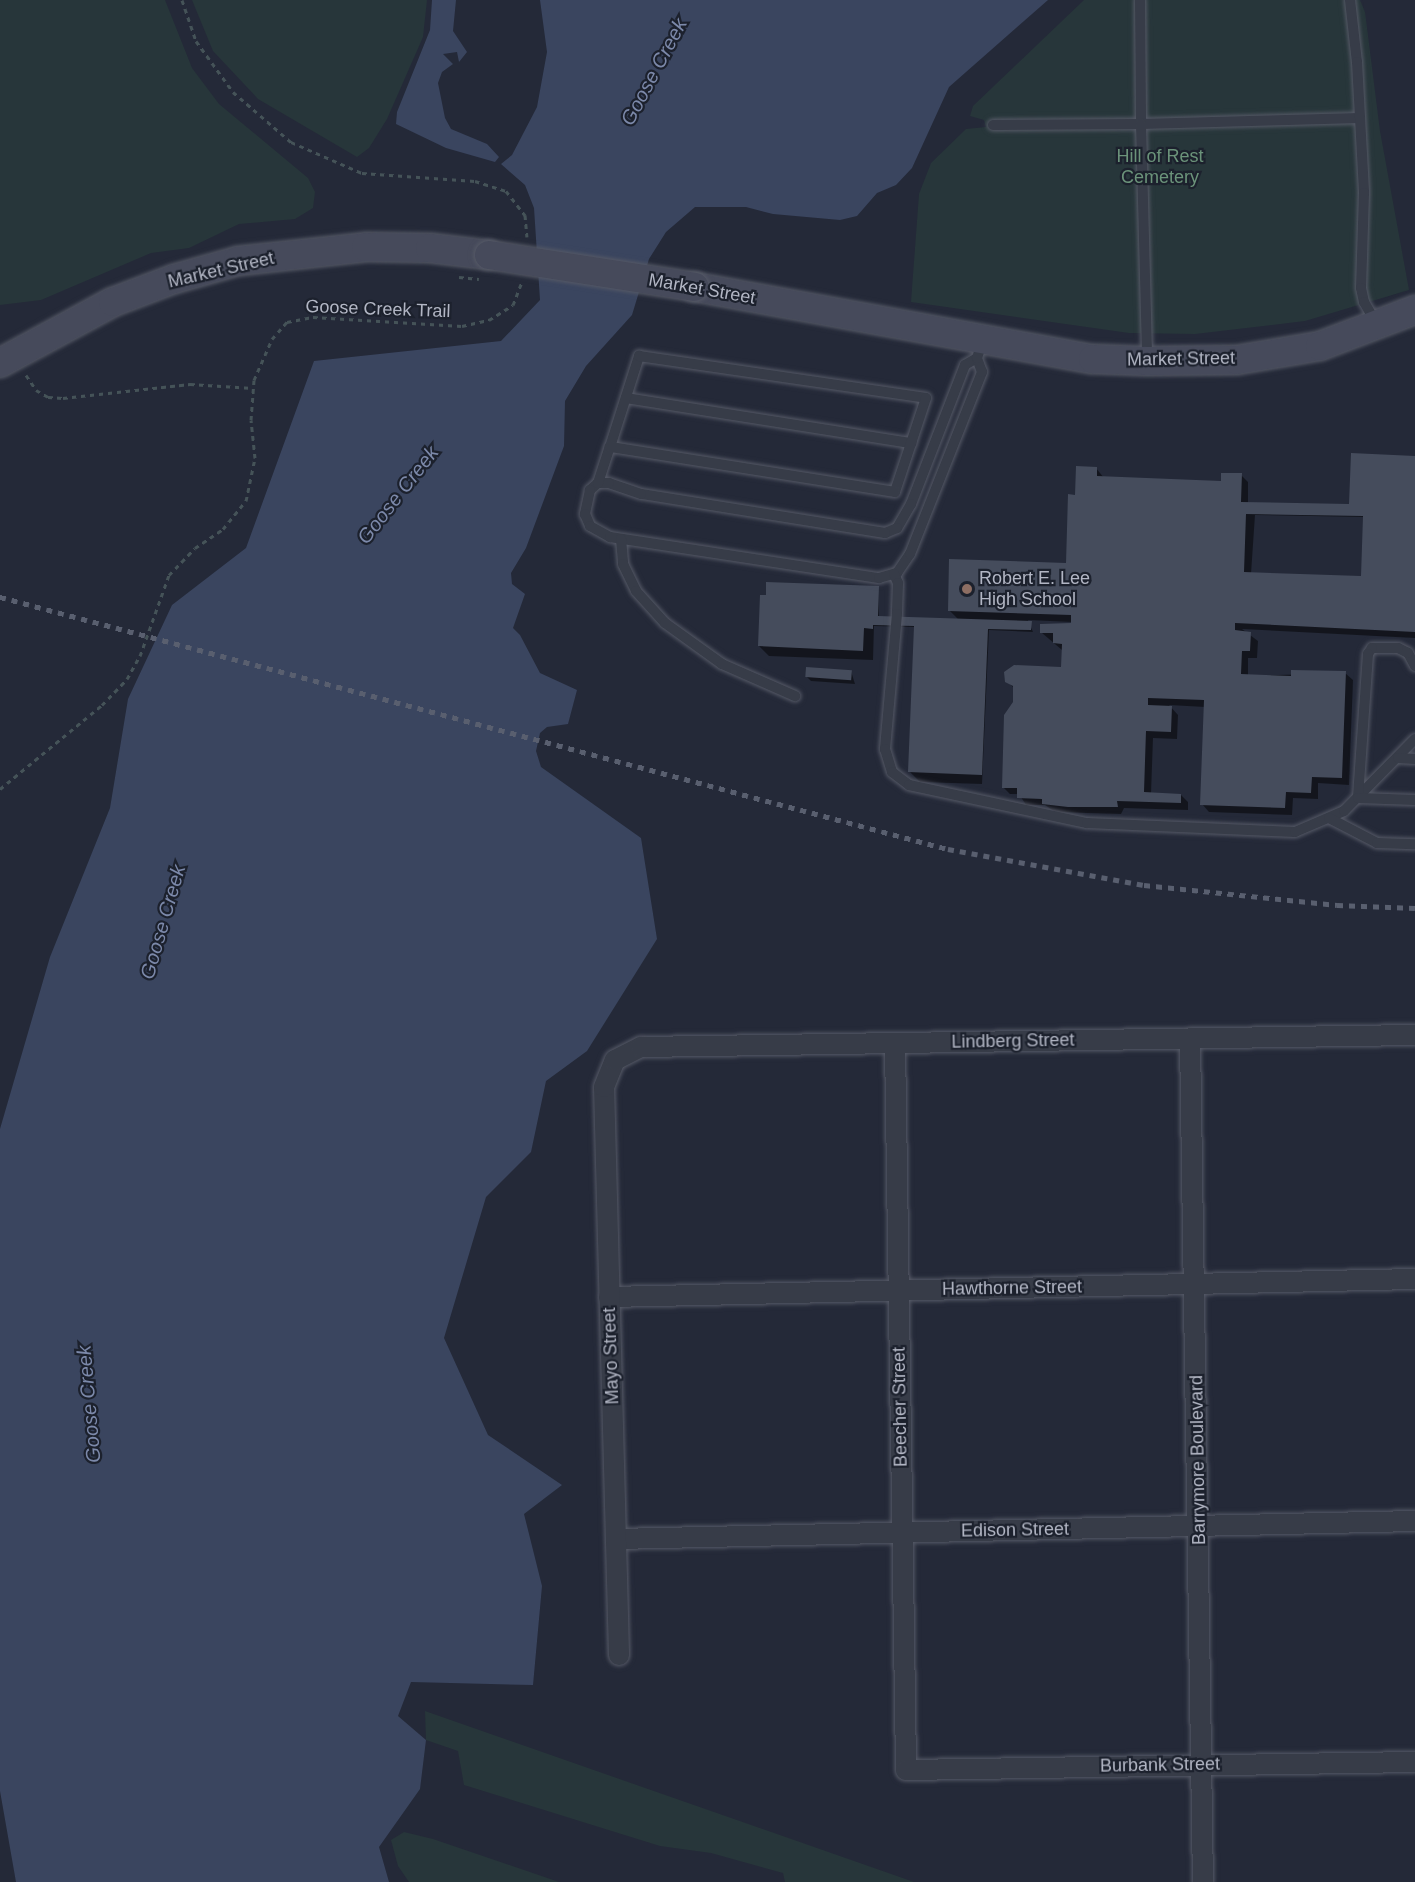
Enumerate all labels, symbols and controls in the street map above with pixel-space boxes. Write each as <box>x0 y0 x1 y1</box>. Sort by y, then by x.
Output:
water label: Goose Creek <box>616 14 692 130</box>
park label: Hill of Rest Cemetery <box>1116 146 1204 188</box>
street label: Market Street <box>166 247 276 293</box>
street label: Market Street <box>647 269 757 309</box>
street label: Goose Creek Trail <box>305 296 451 322</box>
street label: Market Street <box>1127 347 1235 371</box>
water label: Goose Creek <box>352 441 444 549</box>
place label: Robert E. Lee High School <box>979 568 1090 610</box>
marker: Robert E. Lee High School <box>960 582 974 596</box>
water label: Goose Creek <box>135 862 191 982</box>
street label: Lindberg Street <box>951 1029 1075 1053</box>
street label: Hawthorne Street <box>942 1276 1082 1300</box>
street label: Mayo Street <box>599 1307 623 1405</box>
water label: Goose Creek <box>72 1344 106 1464</box>
street label: Beecher Street <box>888 1347 912 1467</box>
street label: Barrymore Boulevard <box>1186 1375 1210 1545</box>
street label: Edison Street <box>961 1518 1069 1542</box>
street label: Burbank Street <box>1100 1753 1220 1777</box>

